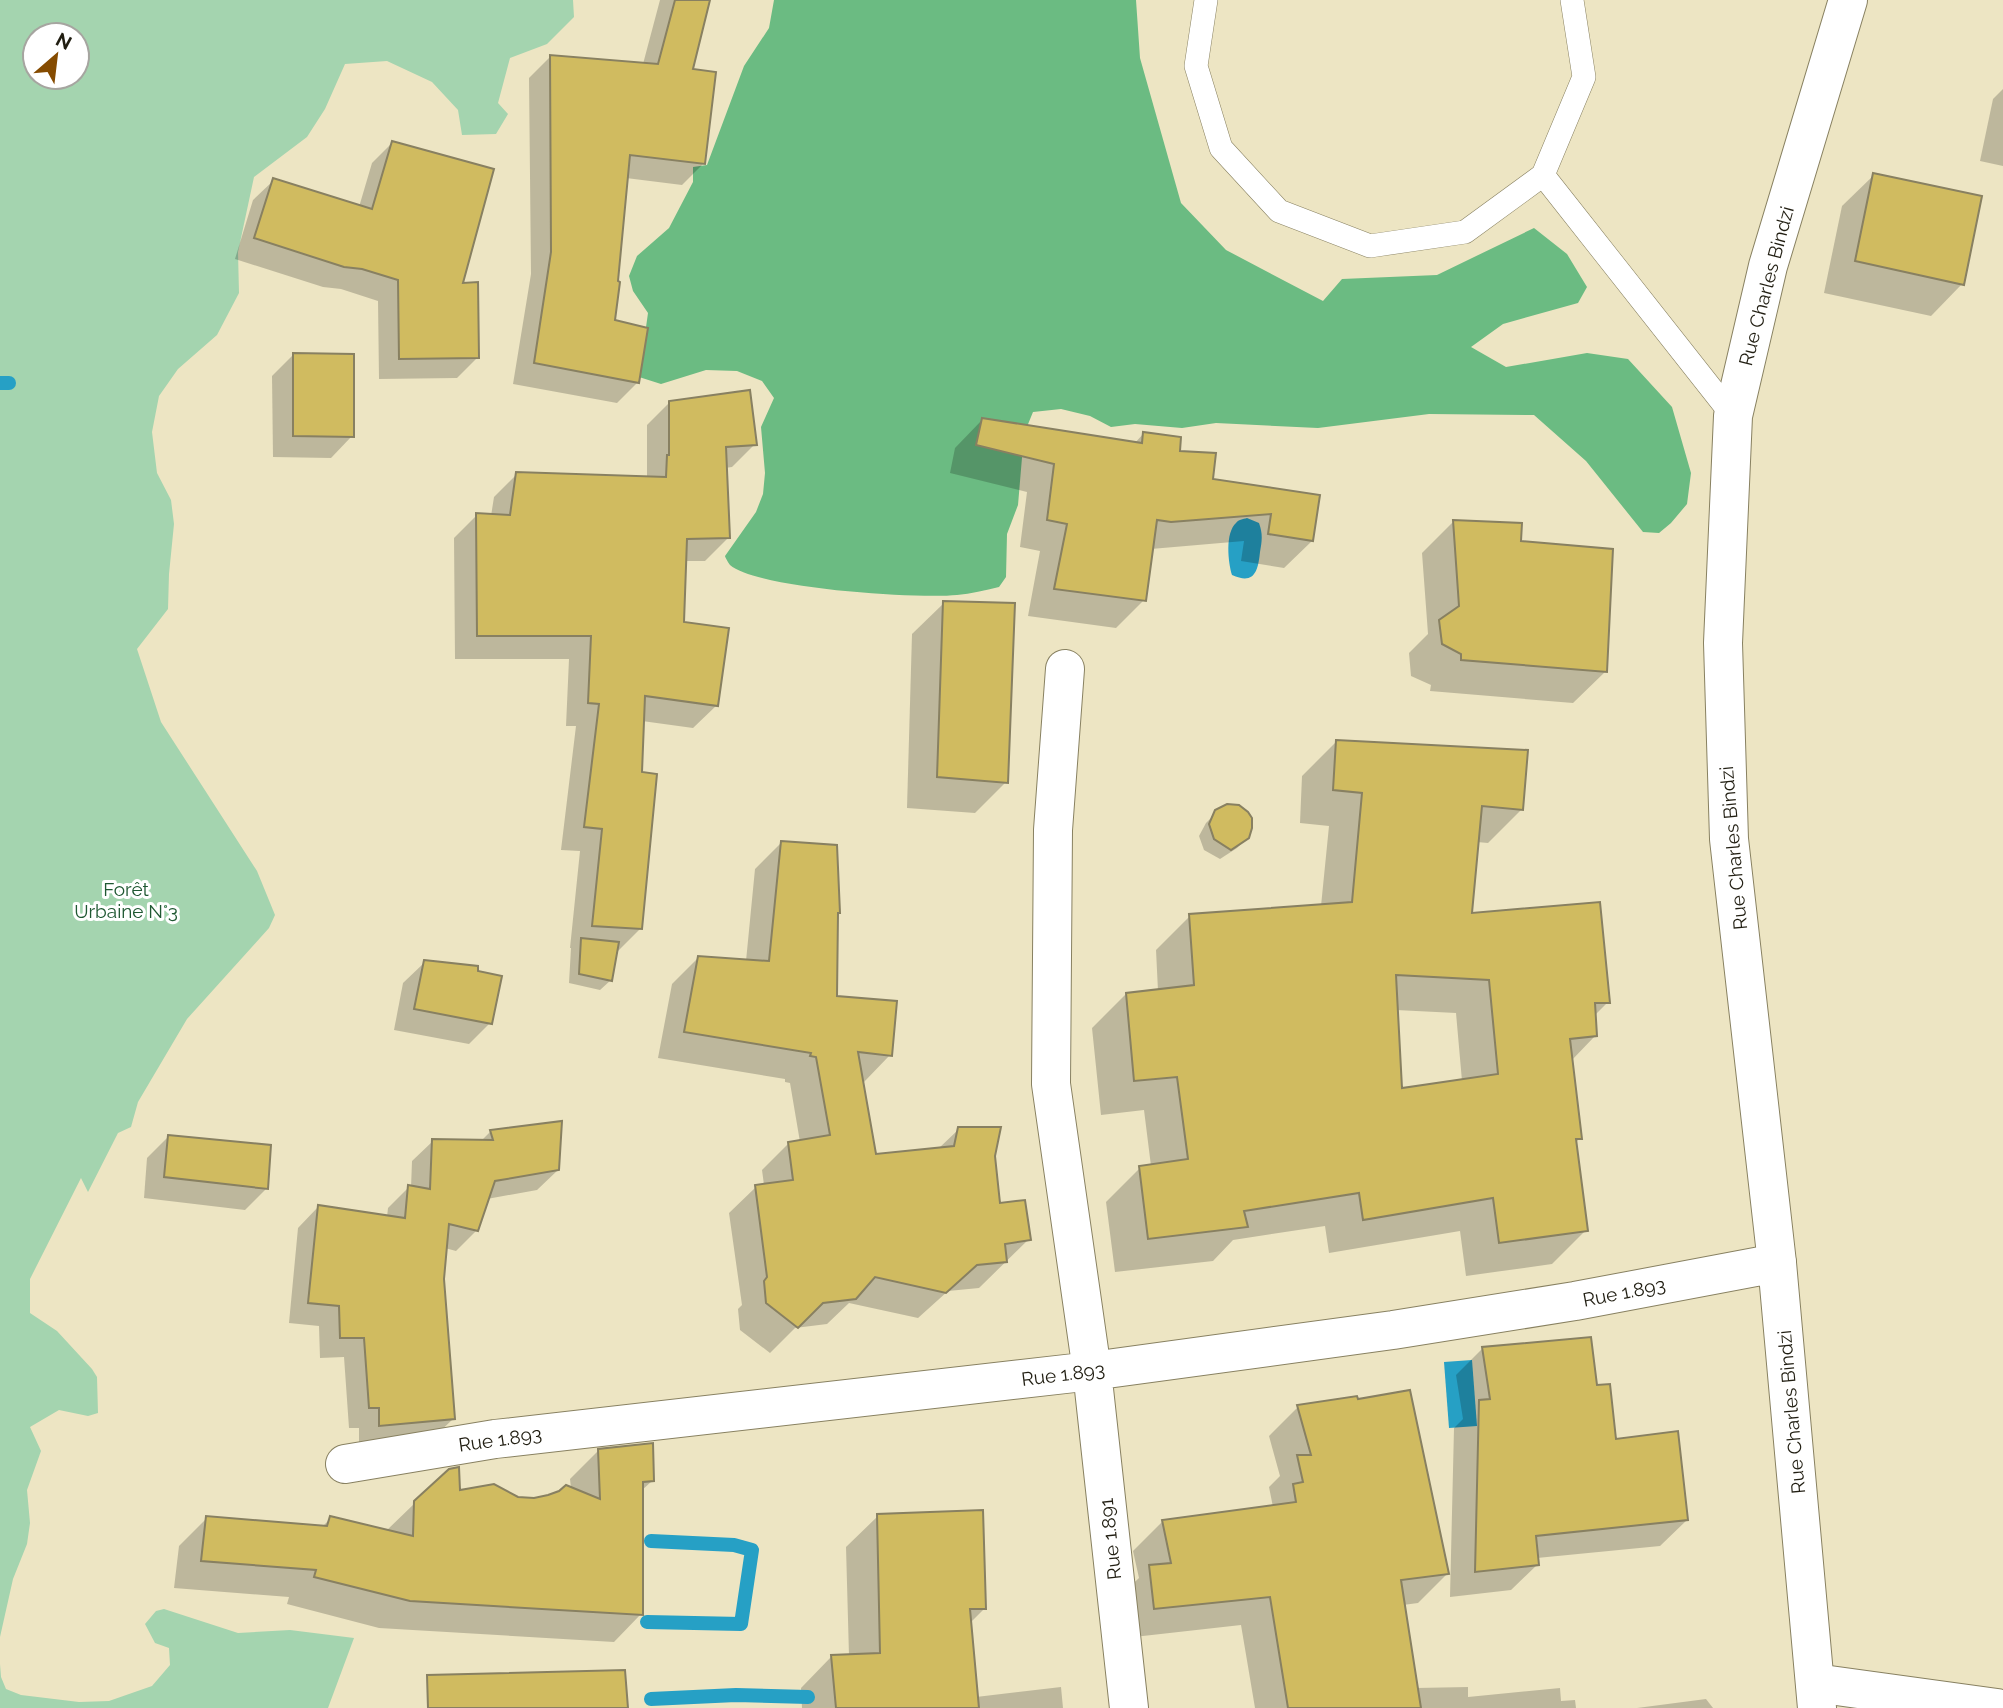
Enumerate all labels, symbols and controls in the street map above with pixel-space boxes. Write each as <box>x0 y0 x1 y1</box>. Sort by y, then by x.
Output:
north arrow <box>21 21 91 91</box>
text: N <box>52 28 76 54</box>
street label: Rue Charles Bindzi <box>1734 204 1798 368</box>
street label: Rue Charles Bindzi <box>1715 765 1751 931</box>
park label: Forêt Urbaine N°3 <box>74 878 178 922</box>
street label: Rue 1.893 <box>1581 1273 1667 1311</box>
street label: Rue Charles Bindzi <box>1773 1329 1809 1495</box>
street label: Rue 1.893 <box>1020 1358 1106 1390</box>
street label: Rue 1.893 <box>457 1422 543 1456</box>
street label: Rue 1.891 <box>1095 1497 1125 1581</box>

